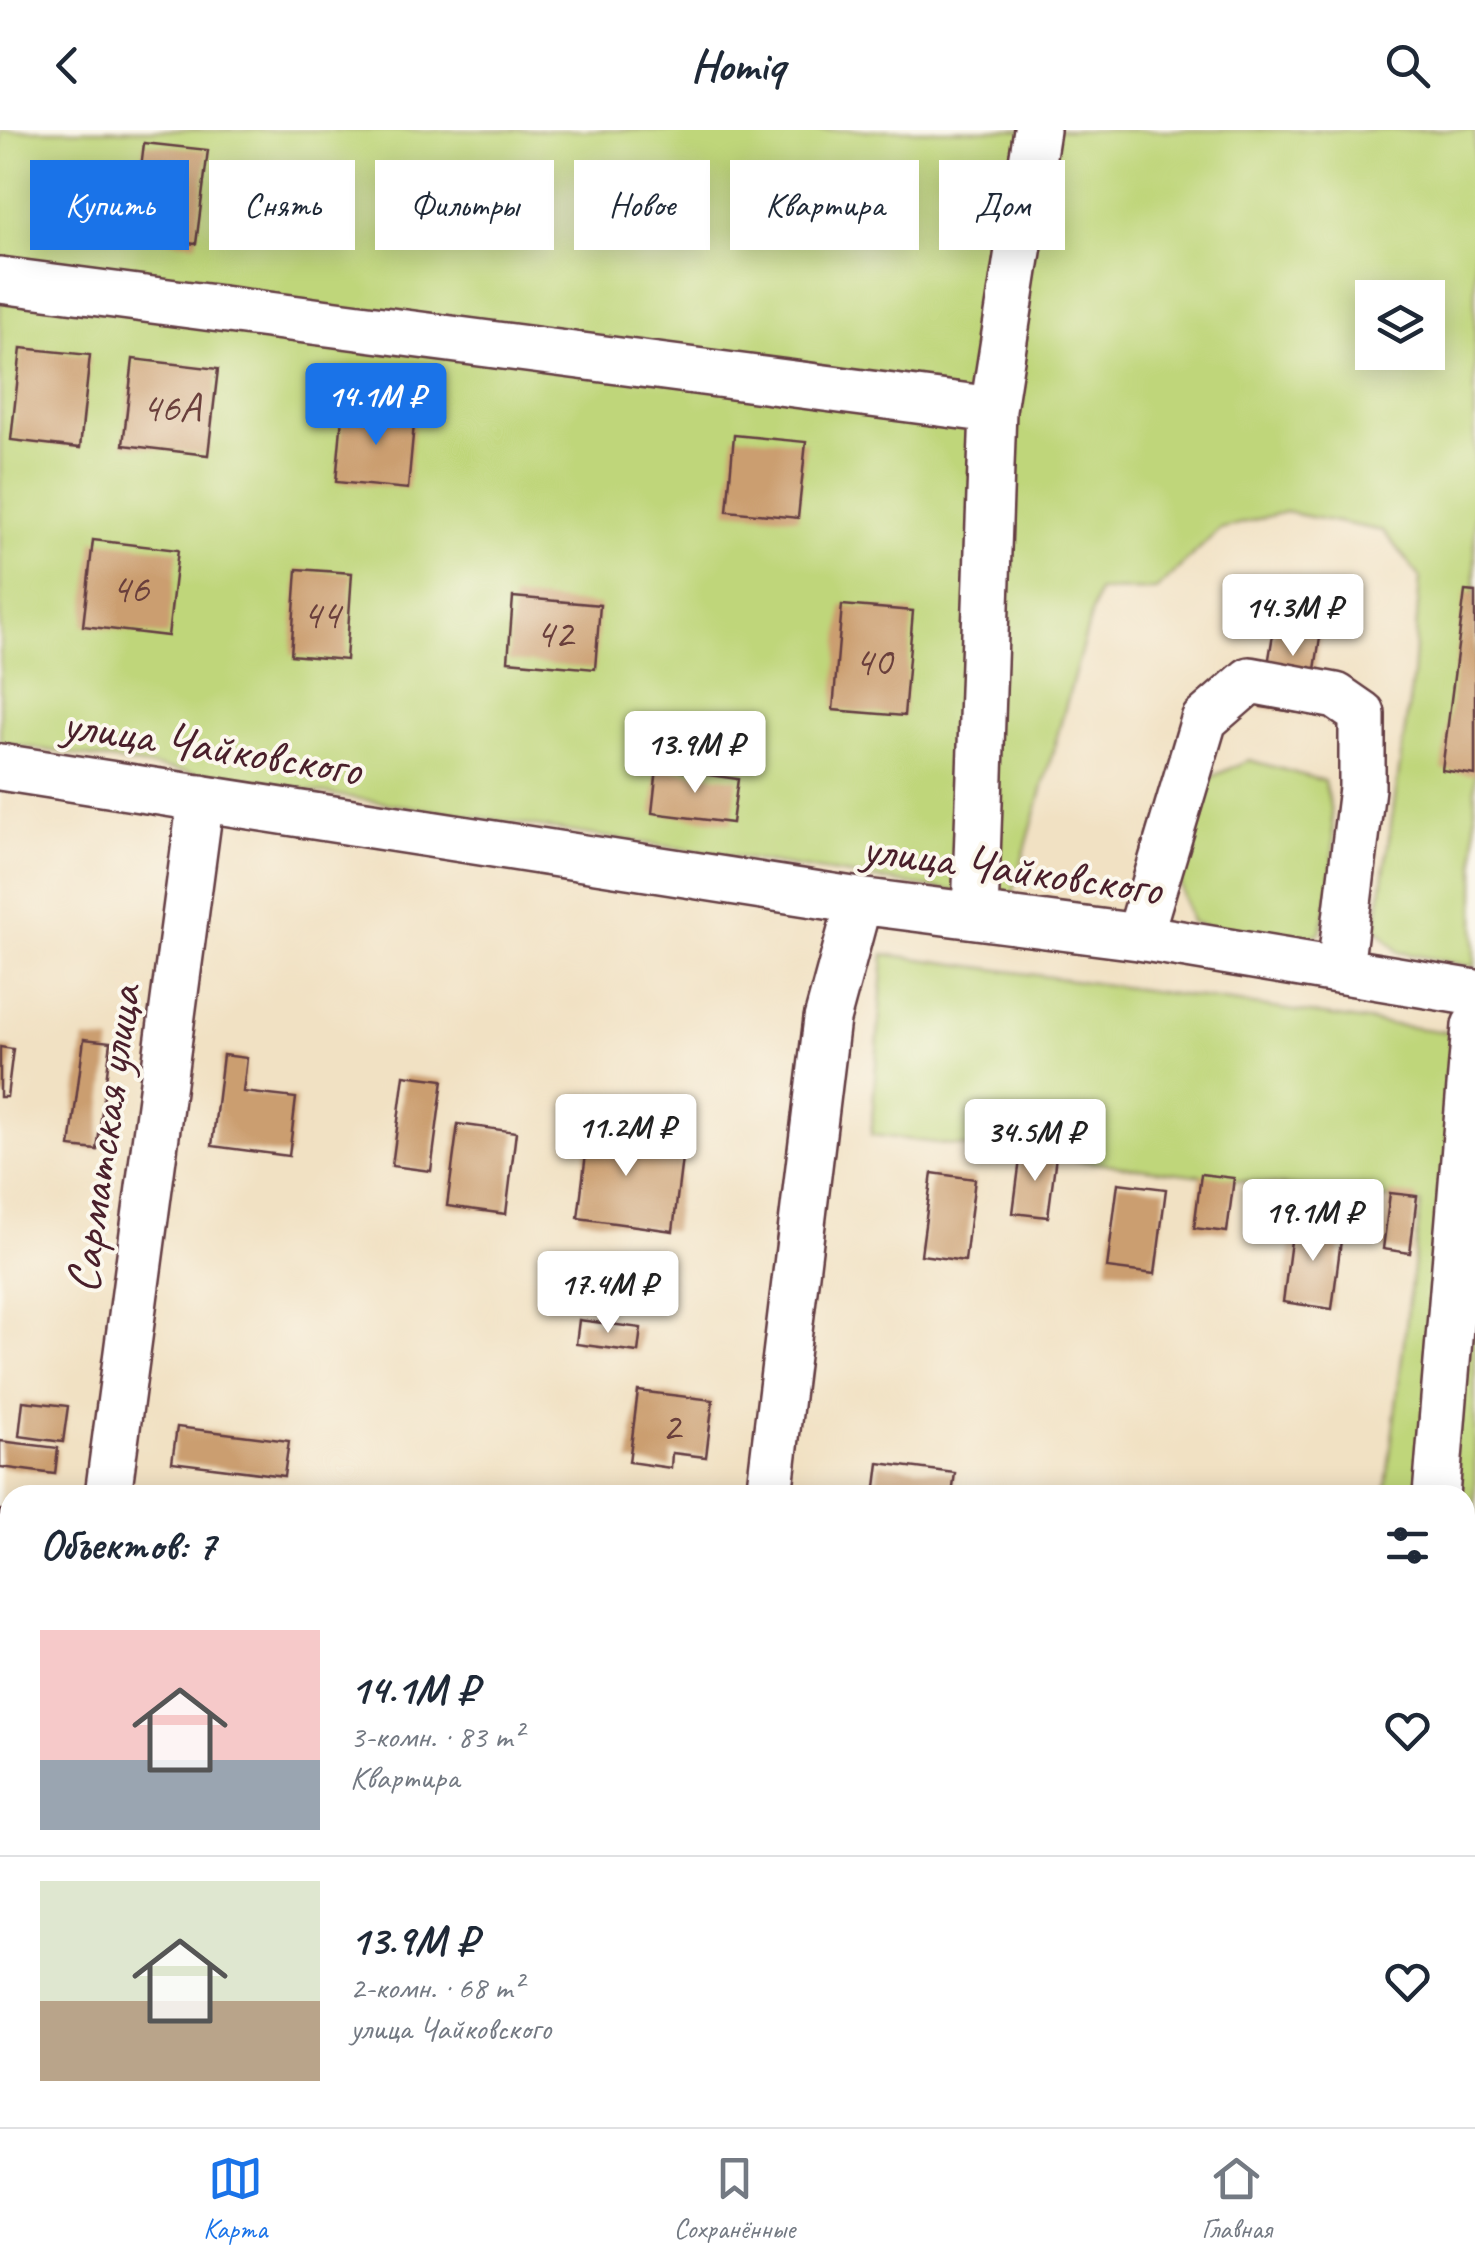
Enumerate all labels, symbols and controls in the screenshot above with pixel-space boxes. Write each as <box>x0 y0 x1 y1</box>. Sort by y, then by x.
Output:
text: Homiq <box>691 37 784 94</box>
icon: back <box>40 38 95 93</box>
icon: search <box>1380 38 1435 93</box>
chip: Купить <box>30 160 189 250</box>
chip: Снять <box>209 160 355 250</box>
chip: Фильтры <box>375 160 554 250</box>
chip: Новое <box>574 160 710 250</box>
chip: Квартира <box>730 160 919 250</box>
chip: Дом <box>939 160 1065 250</box>
map controls <box>1355 280 1445 370</box>
button: layers <box>1355 280 1445 370</box>
pin: 14.1M ₽ <box>284 363 468 448</box>
text: 14.1M ₽ <box>327 375 425 416</box>
house number: 46А <box>142 381 202 434</box>
house number: 46 <box>111 562 150 615</box>
pin: 14.3M ₽ <box>1201 574 1385 659</box>
text: 14.3M ₽ <box>1244 586 1342 627</box>
house number: 44 <box>302 588 344 641</box>
house number: 42 <box>535 607 576 660</box>
house number: 40 <box>854 635 895 688</box>
street label: улица Чайковского <box>55 692 368 800</box>
pin: 13.9M ₽ <box>603 711 787 796</box>
text: 13.9M ₽ <box>647 723 743 764</box>
street label: улица Чайковского <box>856 817 1167 919</box>
street label: Сарматская улица <box>52 979 155 1296</box>
pin: 11.2M ₽ <box>534 1094 718 1179</box>
pin: 34.5M ₽ <box>943 1099 1127 1184</box>
text: 11.2M ₽ <box>577 1106 675 1147</box>
text: 34.5M ₽ <box>987 1111 1083 1152</box>
pin: 19.1M ₽ <box>1221 1179 1405 1264</box>
text: 19.1M ₽ <box>1265 1191 1361 1232</box>
pin: 17.4M ₽ <box>516 1251 700 1336</box>
text: 17.4M ₽ <box>559 1263 657 1304</box>
house number: 2 <box>662 1400 684 1453</box>
icon: filters <box>1380 1518 1435 1573</box>
text: Объектов: 7 <box>40 1519 215 1572</box>
text: 14.1M ₽ <box>350 1663 478 1716</box>
icon: home <box>120 1670 240 1790</box>
icon: heart <box>1380 1703 1435 1758</box>
text: 3-комн. · 83 m² <box>350 1716 522 1757</box>
text: Квартира <box>350 1757 459 1798</box>
text: 13.9M ₽ <box>350 1914 477 1967</box>
icon: home <box>120 1921 240 2041</box>
icon: heart <box>1380 1954 1435 2009</box>
text: 2-комн. · 68 m² <box>350 1967 522 2008</box>
text: улица Чайковского <box>350 2008 551 2049</box>
tab: Карта <box>203 2151 267 2246</box>
tab: Сохранённые <box>674 2151 795 2246</box>
tab: Главная <box>1202 2151 1272 2246</box>

